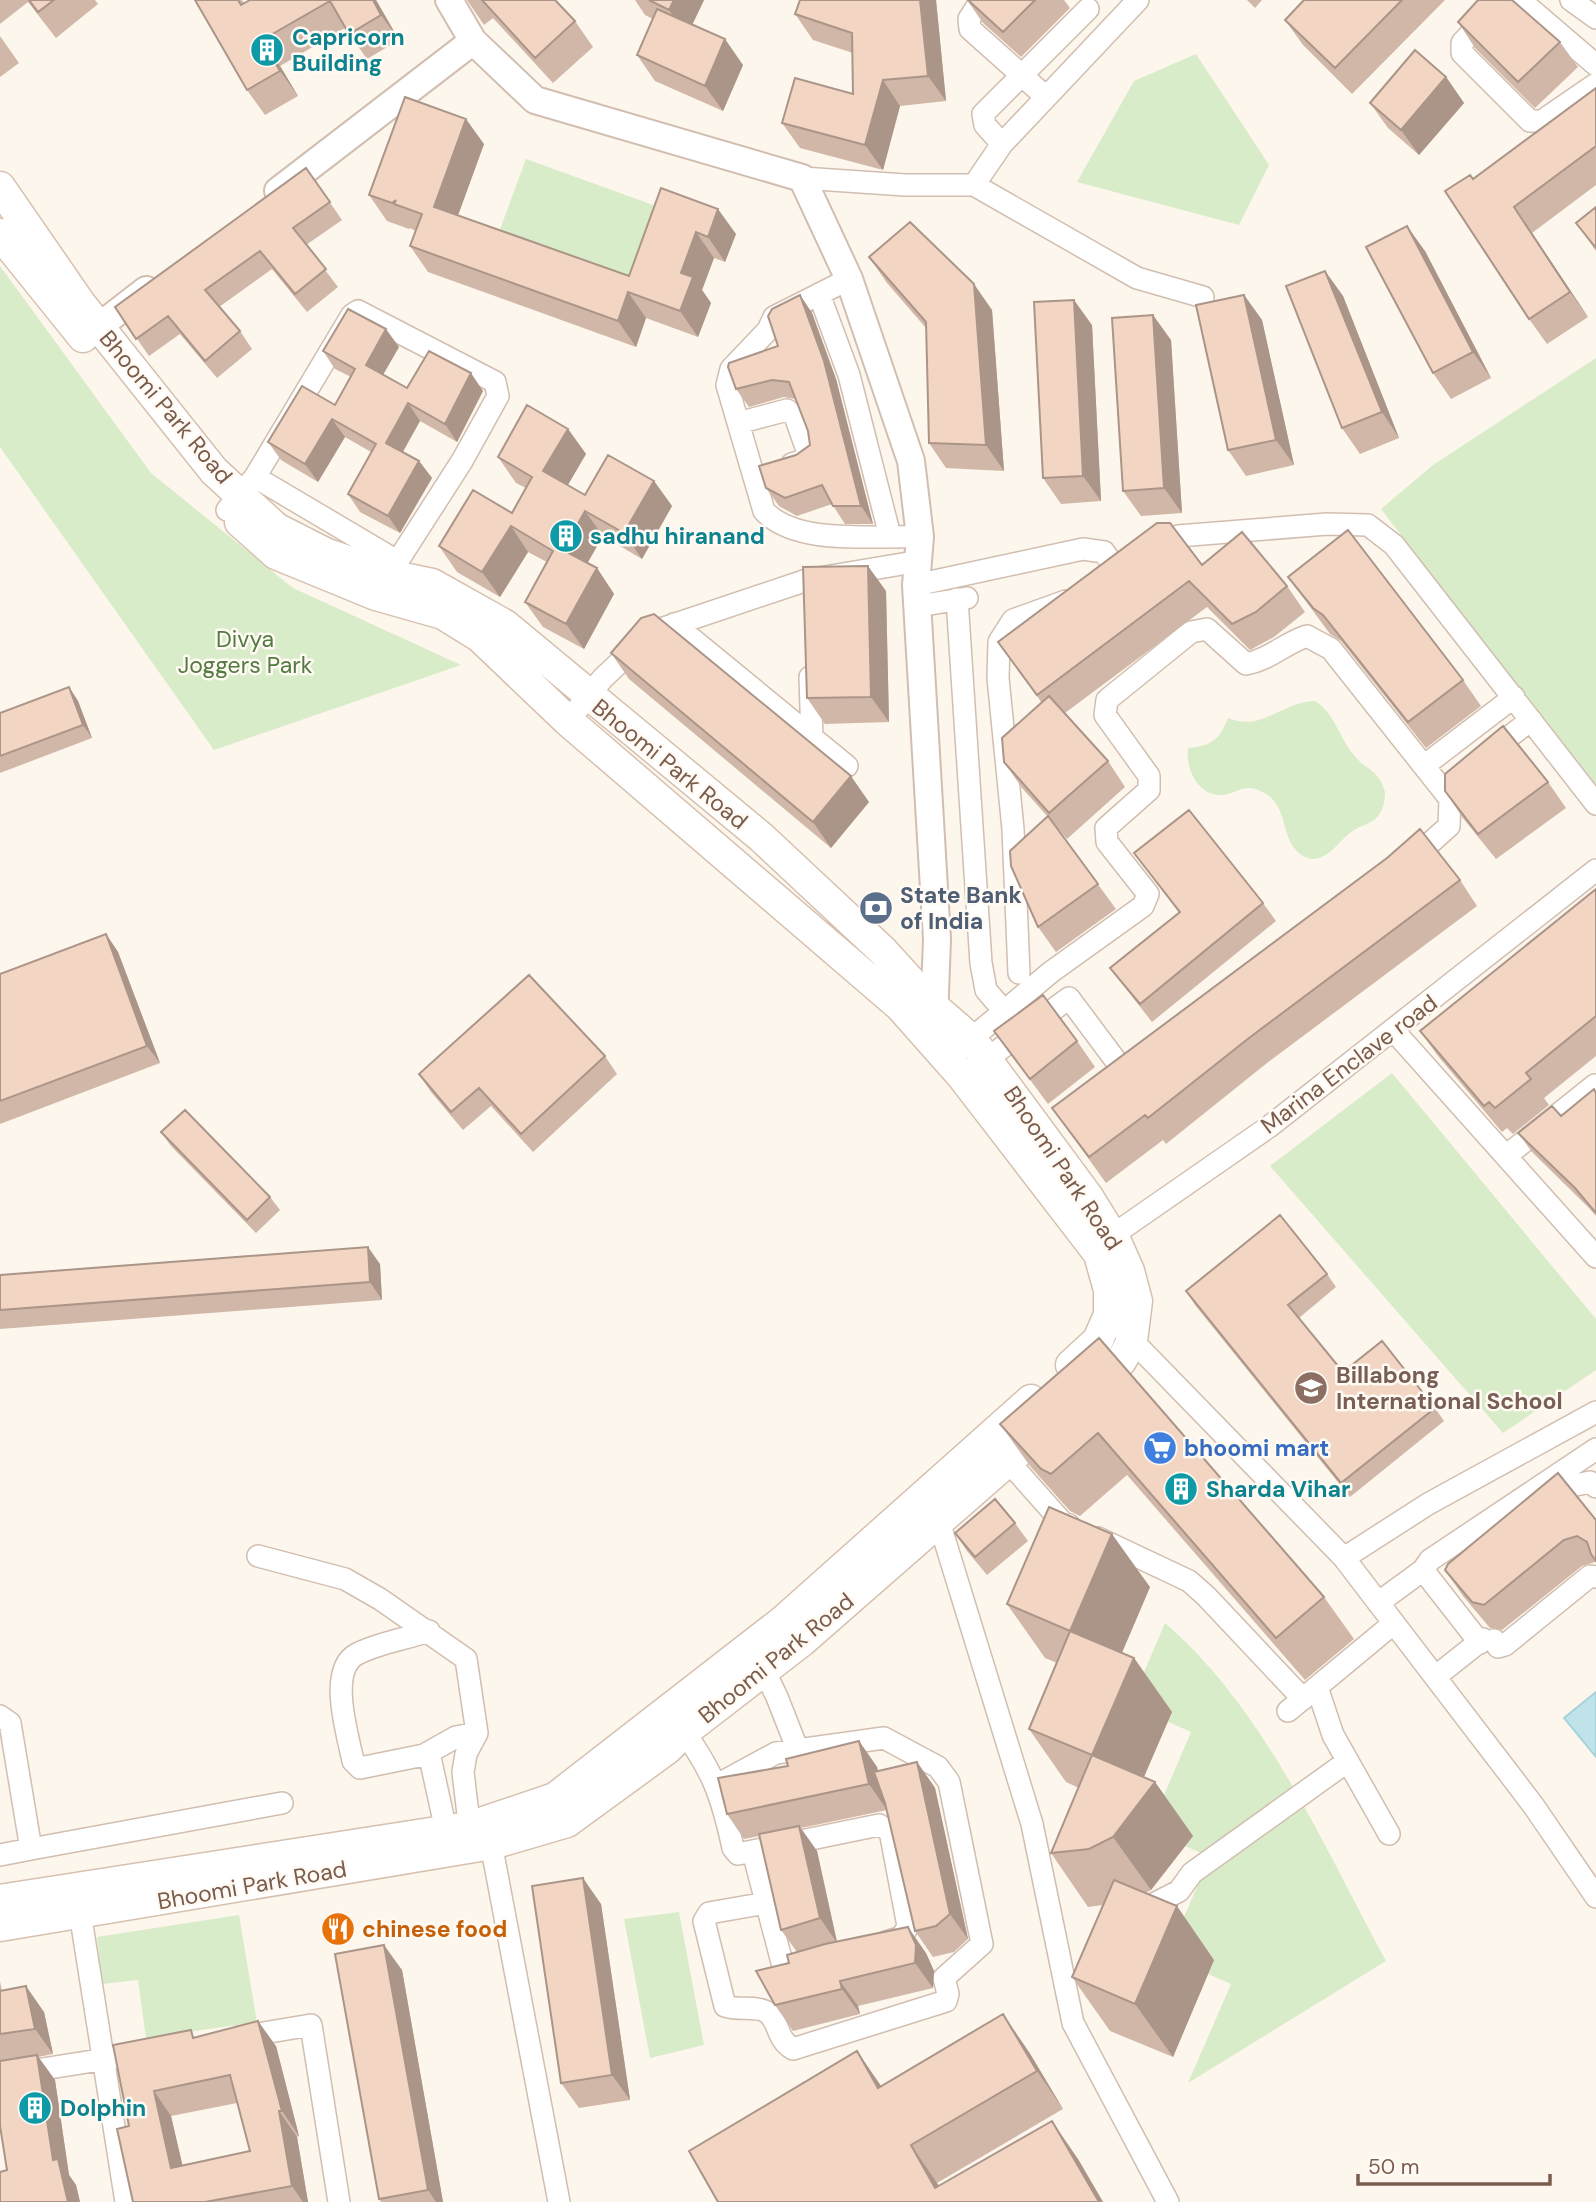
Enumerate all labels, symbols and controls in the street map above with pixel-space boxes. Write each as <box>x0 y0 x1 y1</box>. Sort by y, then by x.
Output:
place label: Capricorn Building <box>292 22 405 78</box>
building icon: Capricorn Building <box>248 31 286 69</box>
street label: Bhoomi Park Road <box>93 324 239 490</box>
building icon: sadhu hiranand <box>547 517 585 555</box>
place label: sadhu hiranand <box>590 521 765 551</box>
park label: Divya Joggers Park <box>178 624 313 680</box>
street label: Bhoomi Park Road <box>586 692 754 836</box>
place label: State Bank of India <box>900 880 1022 936</box>
bank icon: State Bank of India <box>857 889 895 927</box>
street label: Marina Enclave road <box>1255 988 1443 1140</box>
street label: Bhoomi Park Road <box>997 1080 1129 1256</box>
place label: Billabong International School <box>1336 1360 1563 1416</box>
school or university icon: Billabong International School <box>1292 1369 1330 1407</box>
supermarket icon: bhoomi mart <box>1141 1429 1179 1467</box>
place label: bhoomi mart <box>1184 1433 1329 1463</box>
building icon: Sharda Vihar <box>1162 1470 1200 1508</box>
place label: Sharda Vihar <box>1206 1474 1350 1504</box>
street label: Bhoomi Park Road <box>692 1586 860 1730</box>
street label: Bhoomi Park Road <box>155 1854 349 1916</box>
restaurant icon: chinese food <box>319 1910 357 1948</box>
place label: chinese food <box>362 1914 507 1944</box>
building icon: Dolphin <box>16 2089 54 2127</box>
place label: Dolphin <box>60 2093 146 2123</box>
scale bar <box>1358 2142 1550 2186</box>
text: 50 m <box>1368 2153 1419 2181</box>

